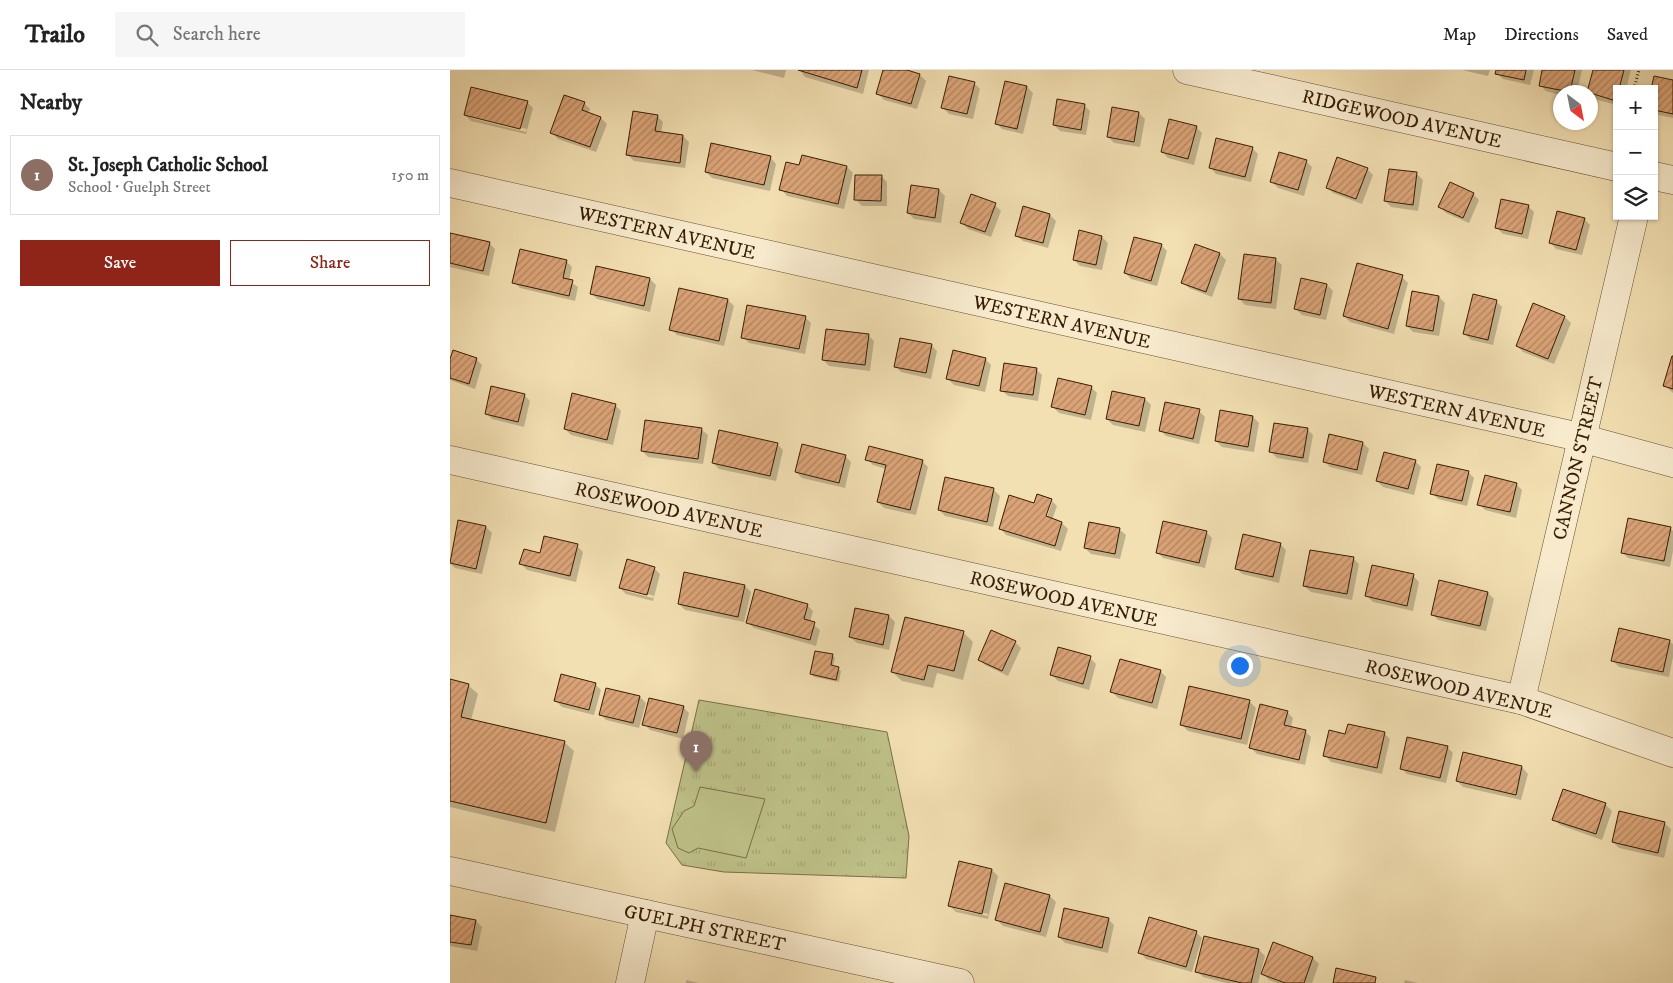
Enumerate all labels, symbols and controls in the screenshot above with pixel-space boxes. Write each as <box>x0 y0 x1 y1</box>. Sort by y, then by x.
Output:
search box <box>115 12 465 57</box>
text: Trailo <box>25 20 85 50</box>
icon: search <box>133 21 161 49</box>
text: Search here <box>173 23 261 46</box>
text: Map <box>1443 24 1476 46</box>
text: Directions <box>1504 24 1579 46</box>
text: Saved <box>1607 24 1648 46</box>
street label: RIDGEWOOD AVENUE <box>1300 85 1504 154</box>
north arrow <box>1553 85 1598 130</box>
map controls <box>1613 85 1658 220</box>
button: + <box>1613 85 1658 130</box>
text: Nearby <box>20 90 82 116</box>
button: − <box>1613 130 1658 175</box>
text: St. Joseph Catholic School <box>68 154 268 177</box>
text: 1 <box>34 165 40 185</box>
text: 150 m <box>391 165 429 185</box>
button: layers <box>1613 175 1658 220</box>
text: School · Guelph Street <box>68 177 211 197</box>
street label: WESTERN AVENUE <box>575 202 758 265</box>
button: Save <box>20 240 220 286</box>
button: Share <box>230 240 430 286</box>
street label: WESTERN AVENUE <box>970 291 1153 354</box>
street label: CANNON STREET <box>1548 374 1609 542</box>
street label: WESTERN AVENUE <box>1365 380 1548 443</box>
street label: ROSEWOOD AVENUE <box>572 478 765 543</box>
street label: ROSEWOOD AVENUE <box>967 567 1160 632</box>
your location <box>1227 653 1253 679</box>
street label: ROSEWOOD AVENUE <box>1363 655 1555 724</box>
pin: 1 <box>680 731 712 772</box>
street label: GUELPH STREET <box>622 900 788 957</box>

